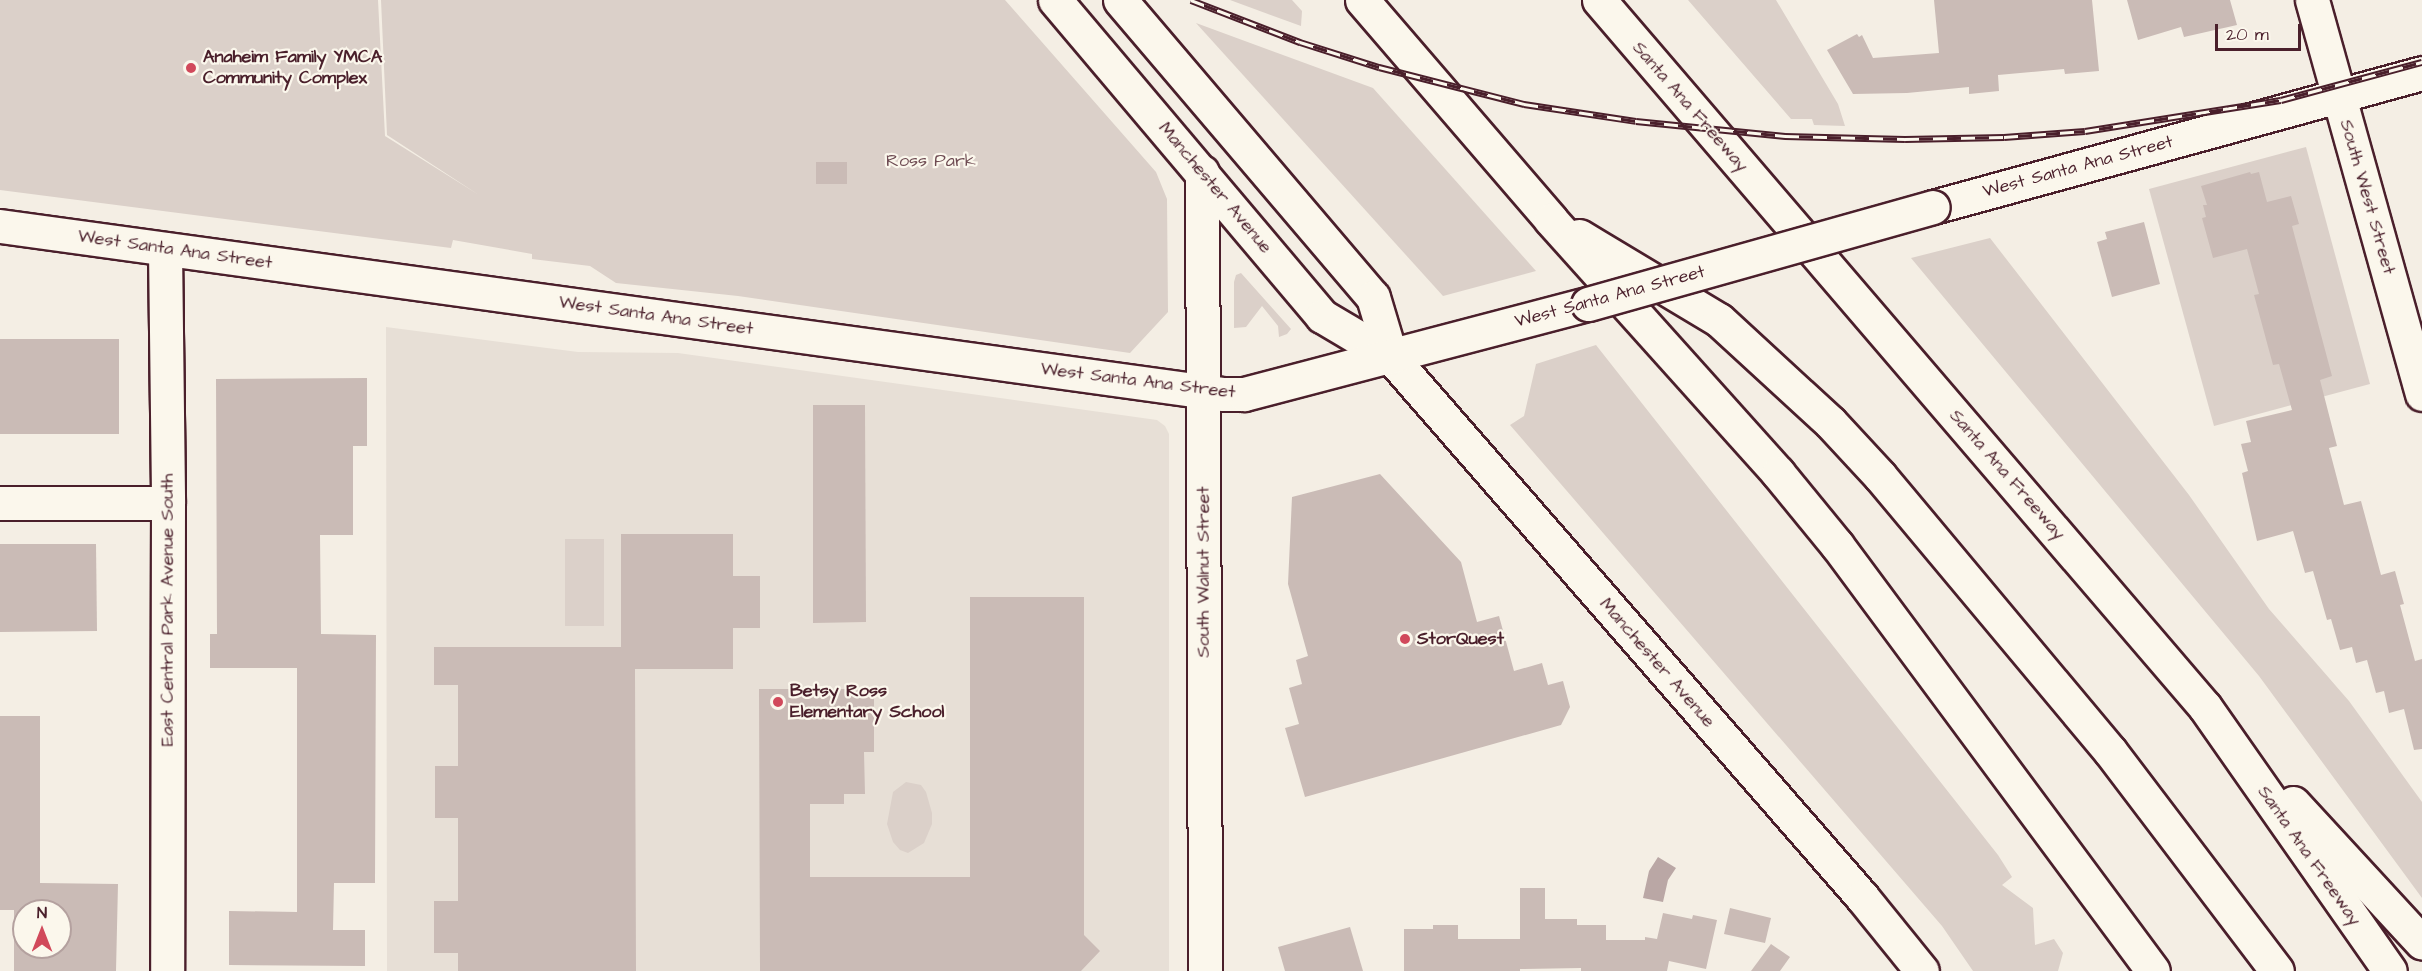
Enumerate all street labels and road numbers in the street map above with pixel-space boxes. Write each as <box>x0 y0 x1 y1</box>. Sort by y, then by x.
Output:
street label: Santa Ana Freeway <box>1627 37 1753 177</box>
street label: South West Street <box>2335 117 2399 277</box>
street label: Manchester Avenue <box>1154 118 1276 258</box>
street label: West Santa Ana Street <box>1981 131 2175 203</box>
street label: West Santa Ana Street <box>76 226 274 274</box>
street label: West Santa Ana Street <box>1513 261 1707 333</box>
street label: West Santa Ana Street <box>557 292 755 340</box>
street label: West Santa Ana Street <box>1039 358 1237 404</box>
street label: Santa Ana Freeway <box>1944 405 2070 545</box>
street label: East Central Park Avenue South <box>157 474 179 746</box>
street label: South Walnut Street <box>1193 486 1215 658</box>
street label: Manchester Avenue <box>1595 594 1719 732</box>
street label: Santa Ana Freeway <box>2253 782 2365 930</box>

